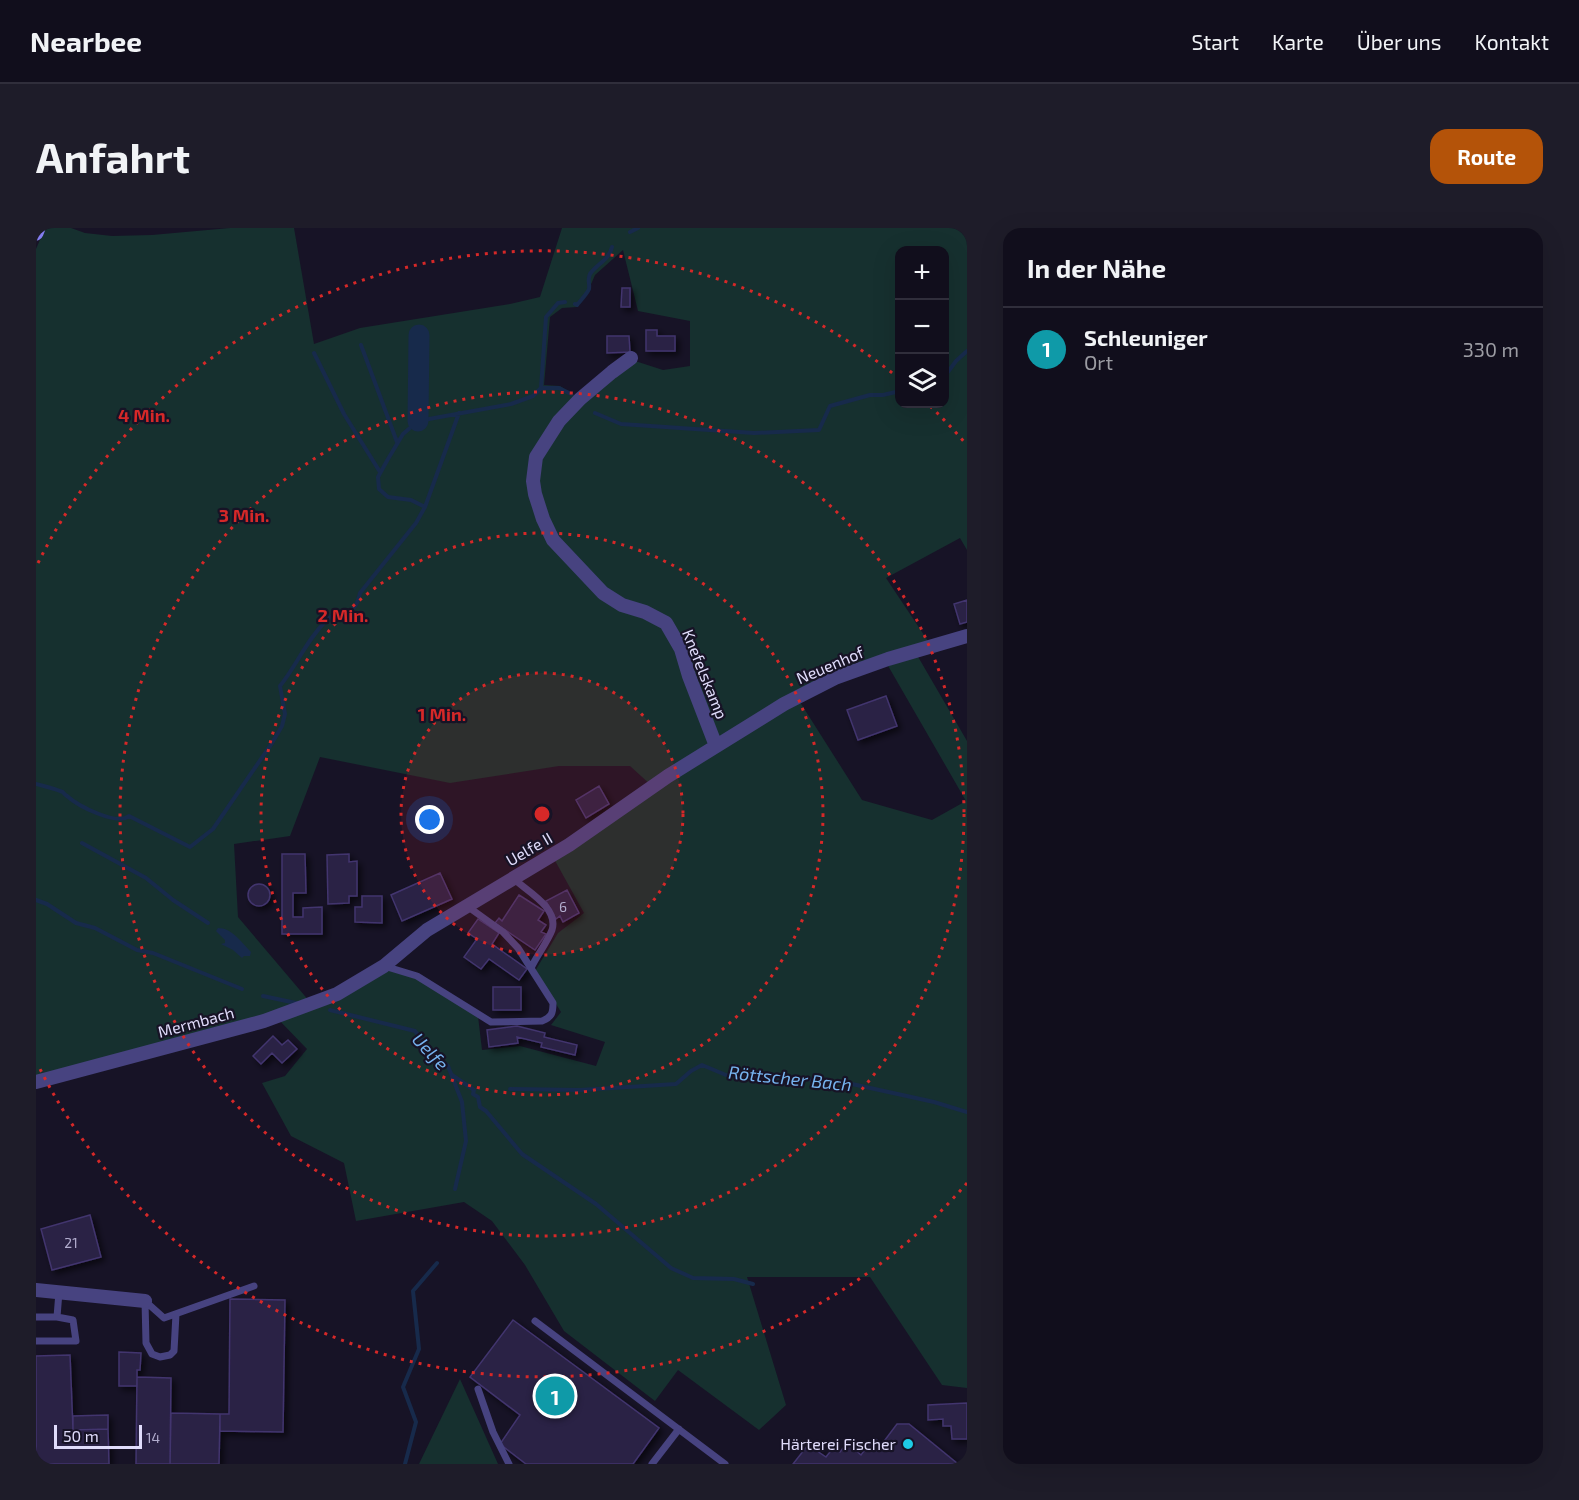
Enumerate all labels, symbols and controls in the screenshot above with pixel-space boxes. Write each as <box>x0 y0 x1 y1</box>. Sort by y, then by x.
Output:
text: Nearbee <box>30 24 142 58</box>
text: Start <box>1192 29 1239 54</box>
text: Karte <box>1272 29 1324 54</box>
text: Über uns <box>1357 29 1442 54</box>
text: Kontakt <box>1475 29 1549 54</box>
button: Route <box>1430 129 1543 184</box>
text: Anfahrt <box>36 131 190 181</box>
map controls <box>895 246 949 408</box>
button: + <box>895 246 949 300</box>
text: In der Nähe <box>1027 252 1166 283</box>
button: − <box>895 300 949 354</box>
text: Schleuniger <box>1084 324 1208 350</box>
text: 1 <box>1042 337 1051 361</box>
text: 330 m <box>1463 337 1519 361</box>
text: Ort <box>1084 350 1113 374</box>
button: layers <box>895 354 949 408</box>
text: 4 Min. <box>118 404 170 426</box>
text: 3 Min. <box>219 504 269 526</box>
text: 2 Min. <box>318 604 369 626</box>
street label: Knefelskamp <box>679 626 732 721</box>
street label: Neuenhof <box>793 642 867 687</box>
text: 1 Min. <box>418 703 466 725</box>
centre of rings <box>532 804 552 824</box>
your location <box>415 805 444 834</box>
street label: Uelfe II <box>502 828 555 869</box>
house number: 6 <box>559 898 567 915</box>
street label: Mermbach <box>156 1002 236 1041</box>
water label: Uelfe <box>408 1028 454 1075</box>
water label: Röttscher Bach <box>727 1061 853 1095</box>
house number: 21 <box>64 1234 78 1251</box>
pin: 1 <box>536 1374 574 1418</box>
scale bar <box>54 1422 142 1450</box>
text: 50 m <box>63 1426 99 1445</box>
house number: 14 <box>146 1429 160 1446</box>
place label: Härterei Fischer <box>780 1434 897 1453</box>
marker: Härterei Fischer <box>901 1437 915 1451</box>

